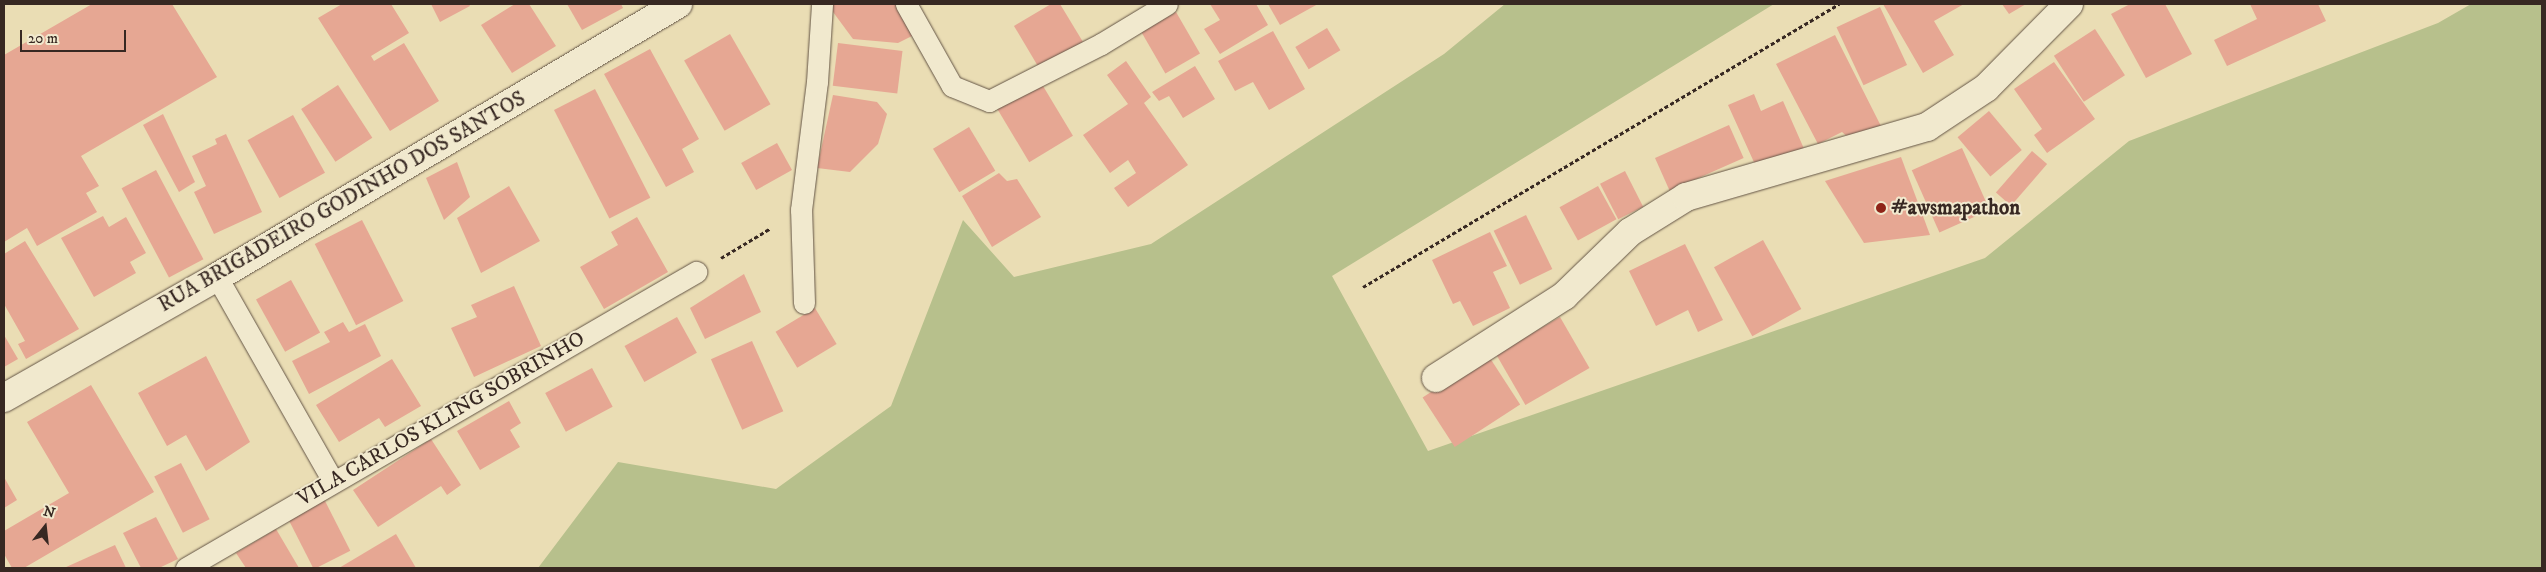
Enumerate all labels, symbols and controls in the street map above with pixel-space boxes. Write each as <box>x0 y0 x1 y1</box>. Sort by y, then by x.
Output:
scale bar <box>22 20 129 52</box>
text: 20 m <box>28 29 58 48</box>
street label: RUA BRIGADEIRO GODINHO DOS SANTOS <box>154 86 530 318</box>
place label: #awsmapathon <box>1891 195 2020 221</box>
marker: #awsmapathon <box>1875 202 1887 214</box>
street label: VILA CARLOS KLING SOBRINHO <box>293 326 589 512</box>
north arrow <box>20 502 70 552</box>
text: N <box>41 502 57 523</box>

